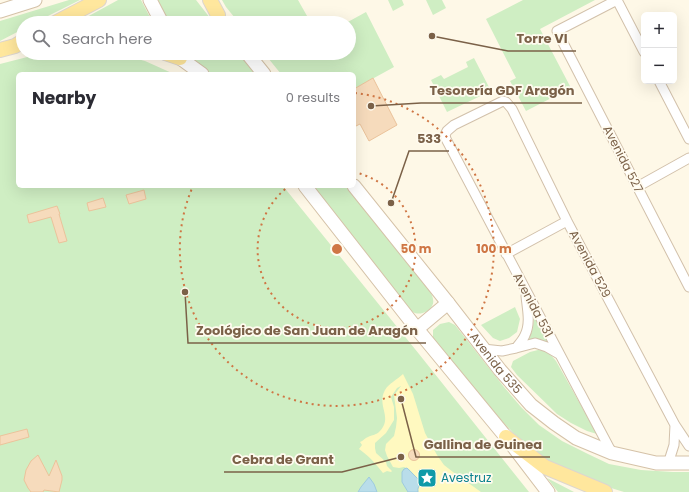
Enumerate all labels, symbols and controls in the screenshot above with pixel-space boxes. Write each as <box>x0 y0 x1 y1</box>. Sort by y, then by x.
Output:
map controls <box>641 12 677 84</box>
button: + <box>641 12 677 48</box>
search box <box>16 16 356 60</box>
callout: Torre VI <box>508 26 576 51</box>
icon: search <box>30 27 52 49</box>
text: Search here <box>62 28 152 49</box>
text: Torre VI <box>516 29 568 48</box>
button: − <box>641 48 677 84</box>
callout: Tesorería GDF Aragón <box>421 78 582 103</box>
text: Tesorería GDF Aragón <box>429 81 575 100</box>
text: Nearby <box>32 86 96 110</box>
text: 0 results <box>286 88 340 107</box>
street label: Avenida 527 <box>599 122 648 196</box>
callout: 533 <box>409 126 449 151</box>
text: 533 <box>417 129 441 148</box>
street label: Avenida 529 <box>565 227 615 301</box>
text: 50 m <box>401 240 432 257</box>
text: 100 m <box>476 240 512 257</box>
centre of rings <box>330 242 344 256</box>
street label: Avenida 531 <box>509 270 558 340</box>
callout: Zoológico de San Juan de Aragón <box>188 318 426 343</box>
text: Zoológico de San Juan de Aragón <box>196 321 418 340</box>
street label: Avenida 535 <box>466 329 526 397</box>
callout: Gallina de Guinea <box>416 432 550 457</box>
text: Gallina de Guinea <box>424 435 542 454</box>
callout: Cebra de Grant <box>224 447 342 472</box>
text: Cebra de Grant <box>232 450 334 469</box>
place icon: Avestruz <box>416 467 438 489</box>
place label: Avestruz <box>441 469 492 486</box>

